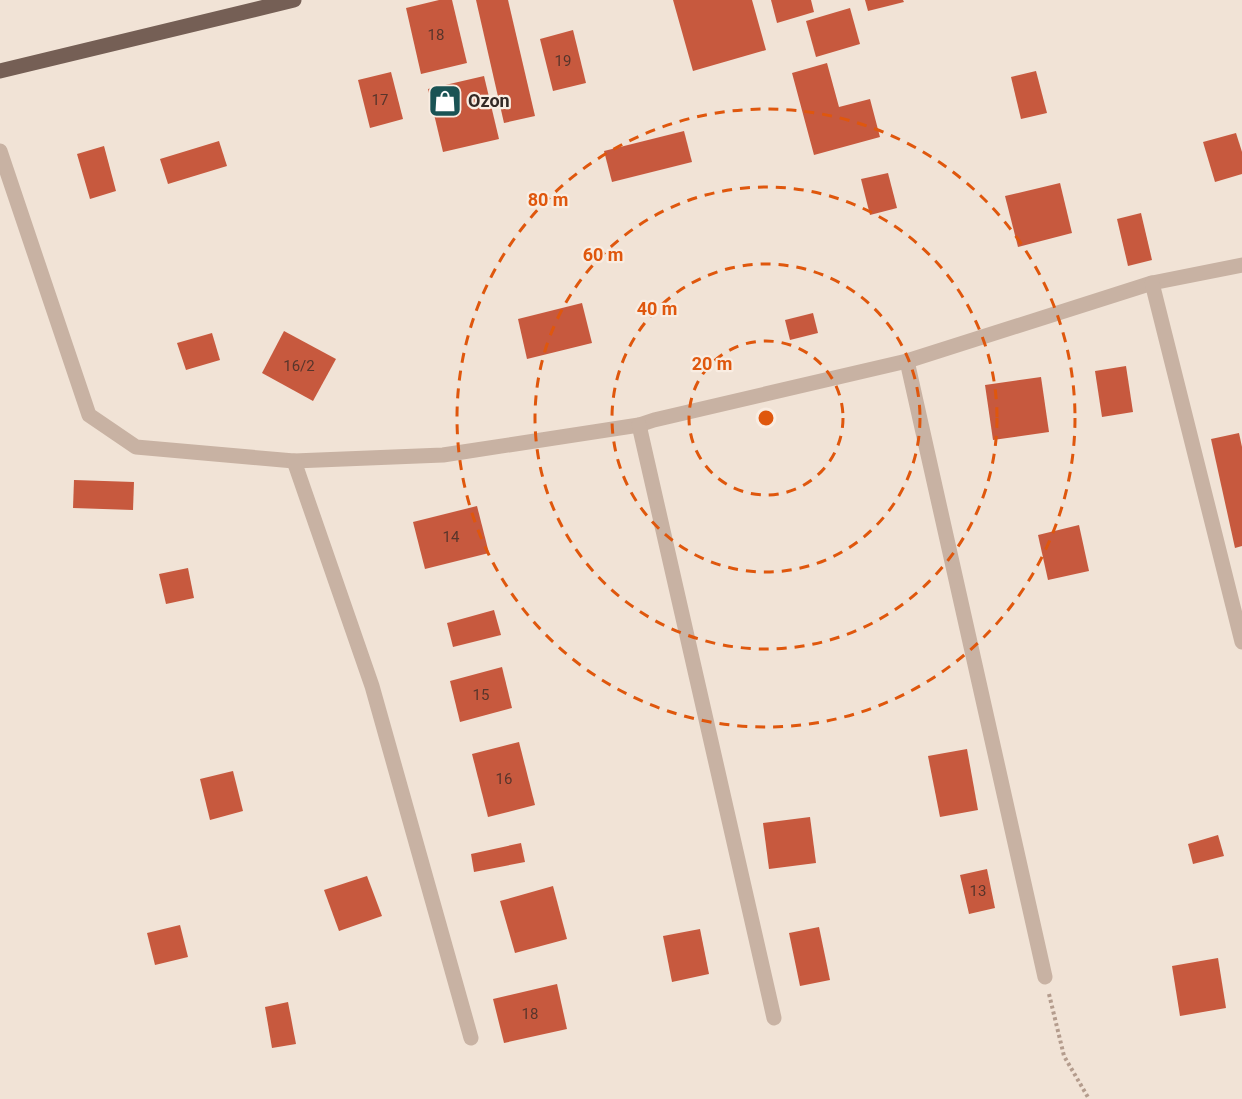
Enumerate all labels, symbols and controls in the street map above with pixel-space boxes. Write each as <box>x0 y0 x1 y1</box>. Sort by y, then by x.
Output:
house number: 18 <box>428 26 444 44</box>
house number: 19 <box>555 52 571 70</box>
shop icon: Ozon <box>427 83 463 119</box>
place label: Ozon <box>468 90 510 111</box>
house number: 17 <box>372 91 388 109</box>
text: 80 m <box>528 189 568 210</box>
text: 60 m <box>583 244 623 265</box>
text: 40 m <box>637 298 677 319</box>
text: 20 m <box>692 353 732 374</box>
house number: 16/2 <box>283 357 315 375</box>
centre of rings <box>756 408 776 428</box>
house number: 14 <box>443 528 460 546</box>
house number: 15 <box>473 686 489 704</box>
house number: 16 <box>496 770 512 788</box>
house number: 13 <box>970 882 986 900</box>
house number: 18 <box>522 1005 538 1023</box>

